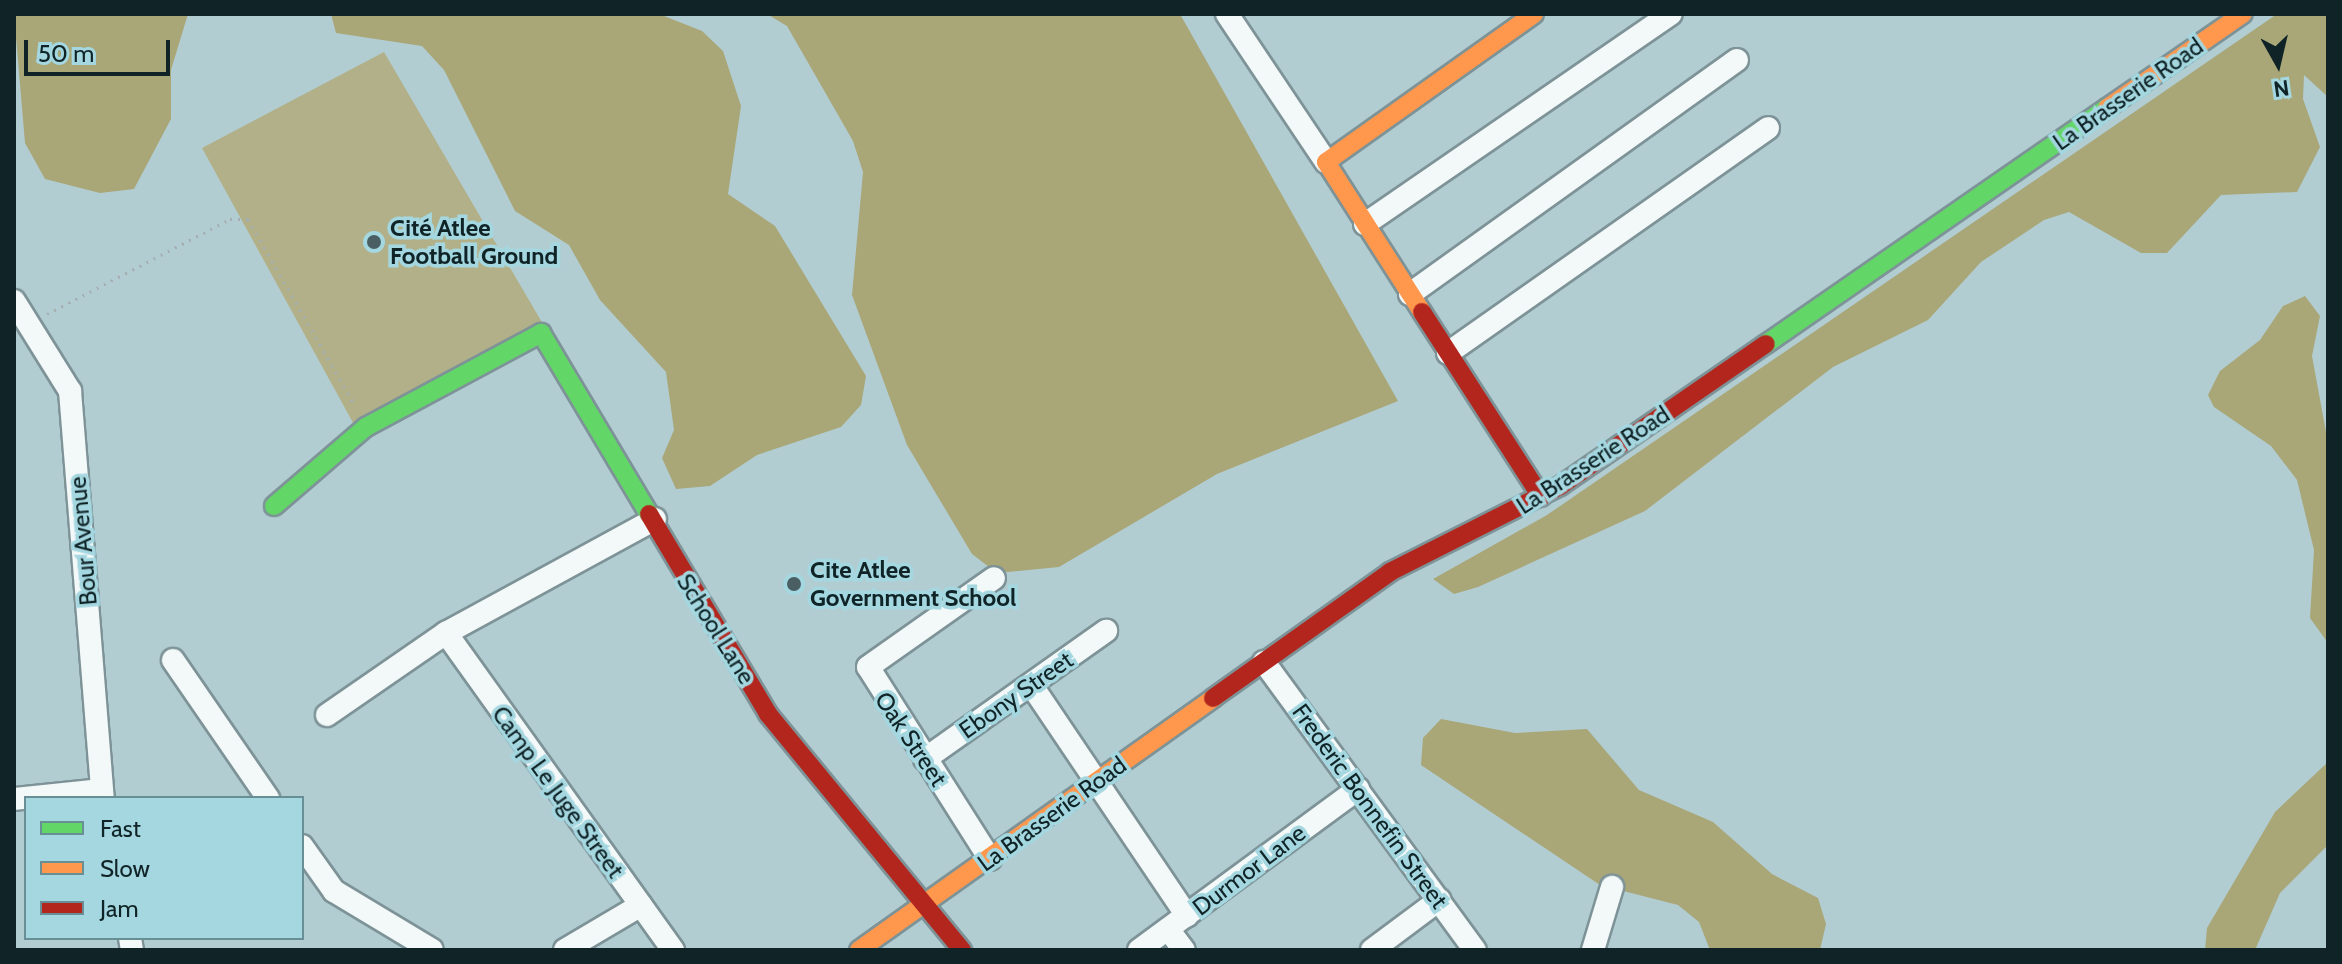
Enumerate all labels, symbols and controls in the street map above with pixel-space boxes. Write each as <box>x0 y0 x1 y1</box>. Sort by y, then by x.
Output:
scale bar <box>28 24 174 74</box>
north arrow <box>2238 24 2318 104</box>
street label: La Brasserie Road <box>2047 32 2209 156</box>
text: 50 m <box>38 39 94 68</box>
text: N <box>2272 74 2291 103</box>
place label: Cité Atlee Football Ground <box>390 214 558 270</box>
marker: Cité Atlee Football Ground <box>365 233 383 251</box>
street label: La Brasserie Road <box>1511 400 1675 520</box>
street label: Bour Avenue <box>63 475 103 607</box>
place label: Cite Atlee Government School <box>810 556 1016 612</box>
street label: School Lane <box>671 569 761 689</box>
marker: Cite Atlee Government School <box>785 575 803 593</box>
street label: Ebony Street <box>954 645 1078 745</box>
street label: Oak Street <box>869 686 953 792</box>
street label: Frederic Bonnefin Street <box>1286 698 1454 914</box>
street label: Camp Le Juge Street <box>486 700 630 884</box>
street label: La Brasserie Road <box>972 750 1132 878</box>
legend <box>24 796 304 940</box>
text: Fast <box>100 814 141 843</box>
street label: Durmor Lane <box>1187 818 1311 922</box>
text: Slow <box>100 854 150 883</box>
text: Jam <box>100 894 138 923</box>

